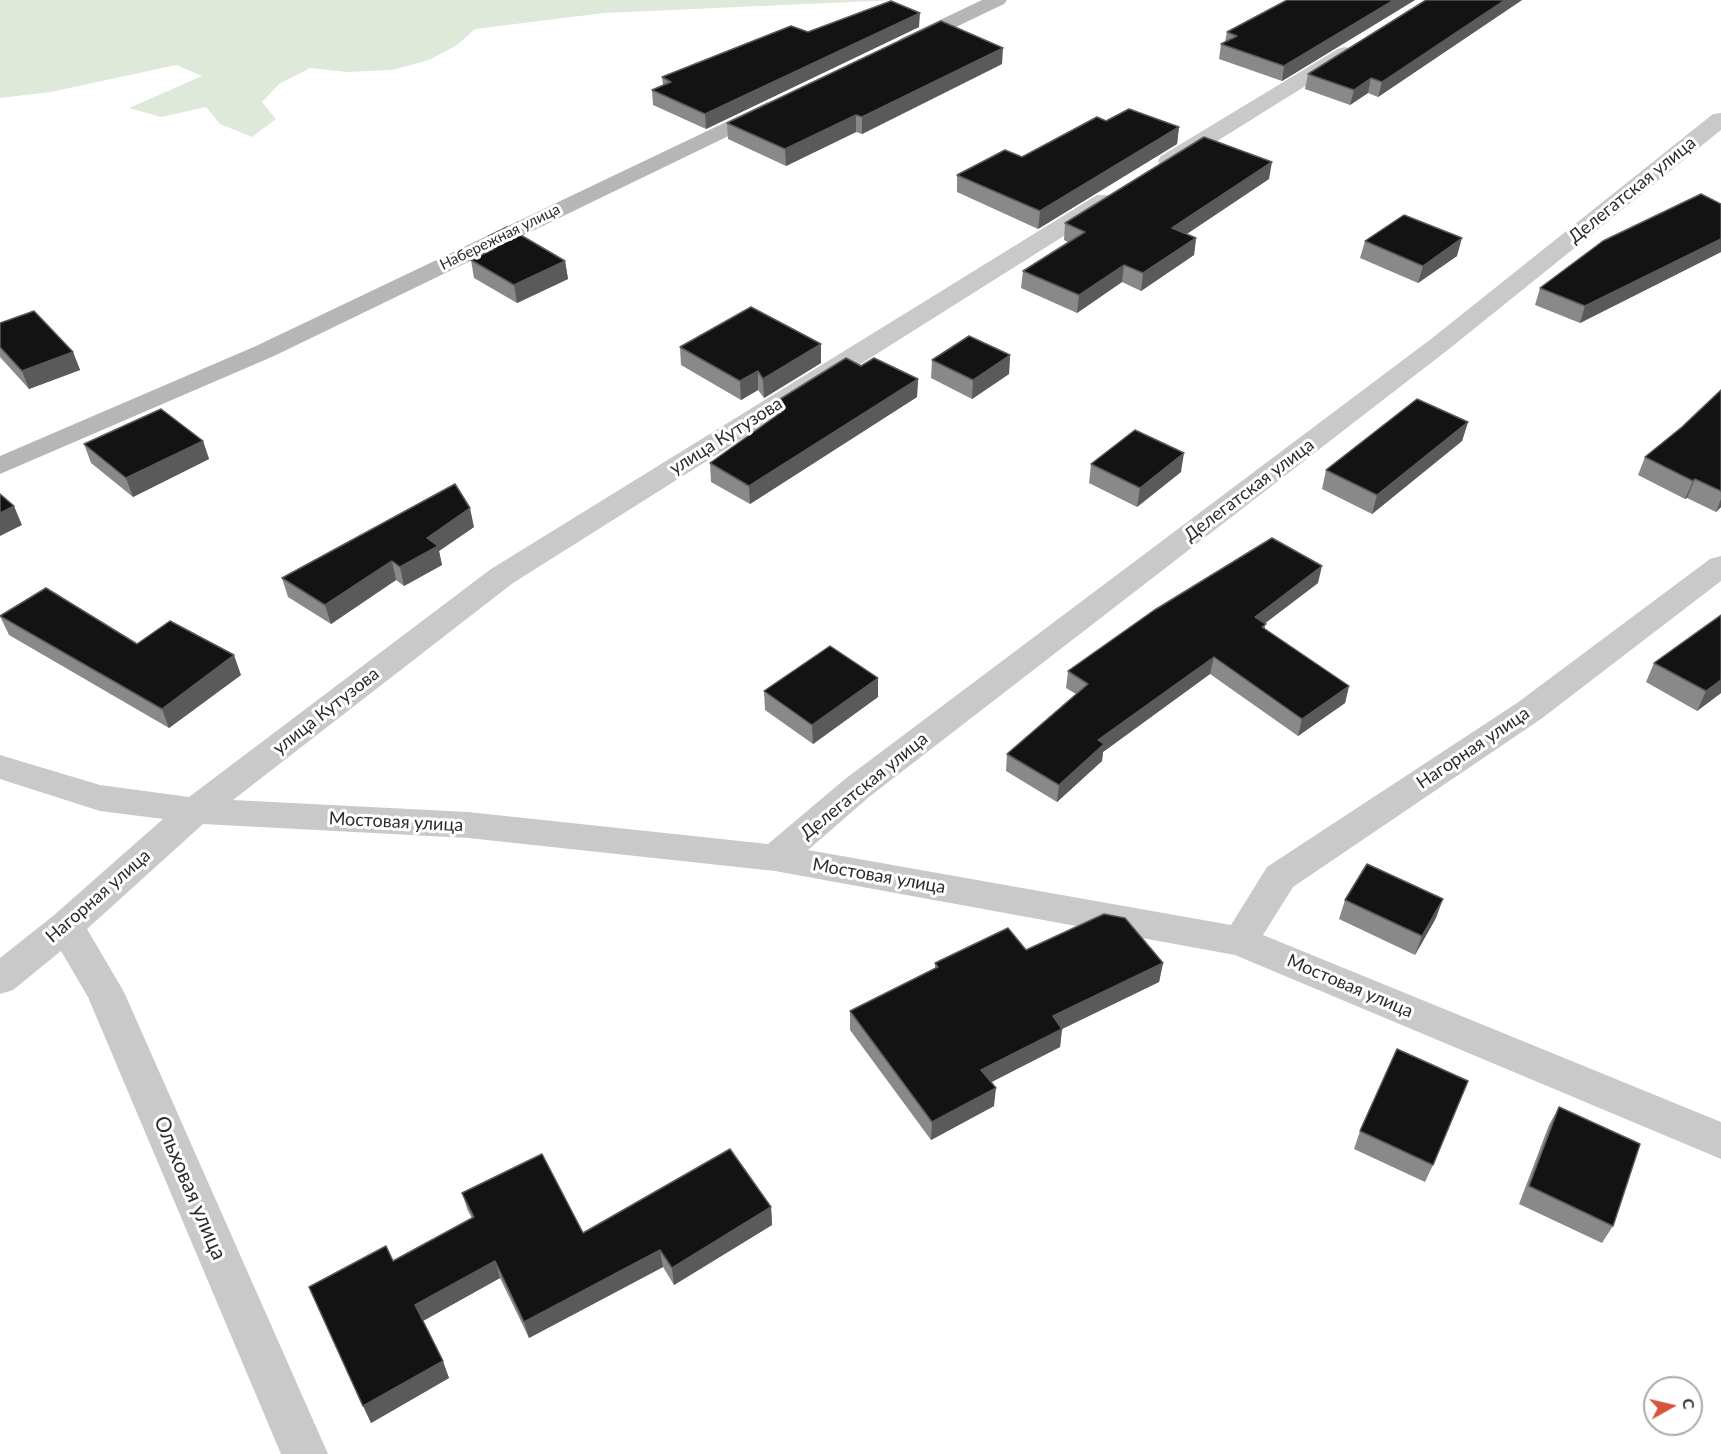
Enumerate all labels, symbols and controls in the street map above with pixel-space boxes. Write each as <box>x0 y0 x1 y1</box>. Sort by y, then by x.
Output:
street label: Делегатская улица <box>1564 132 1700 248</box>
street label: Набережная улица <box>437 200 563 274</box>
street label: улица Кутузова <box>666 393 786 479</box>
street label: Делегатская улица <box>1180 434 1318 546</box>
street label: улица Кутузова <box>269 663 383 759</box>
street label: Нагорная улица <box>1412 702 1534 794</box>
street label: Делегатская улица <box>796 728 932 844</box>
street label: Мостовая улица <box>328 808 464 836</box>
street label: Нагорная улица <box>41 845 155 947</box>
street label: Мостовая улица <box>811 854 947 898</box>
street label: Мостовая улица <box>1284 950 1416 1022</box>
street label: Ольховая улица <box>148 1112 232 1264</box>
north arrow <box>1643 1376 1703 1436</box>
text: С <box>1679 1397 1699 1410</box>

